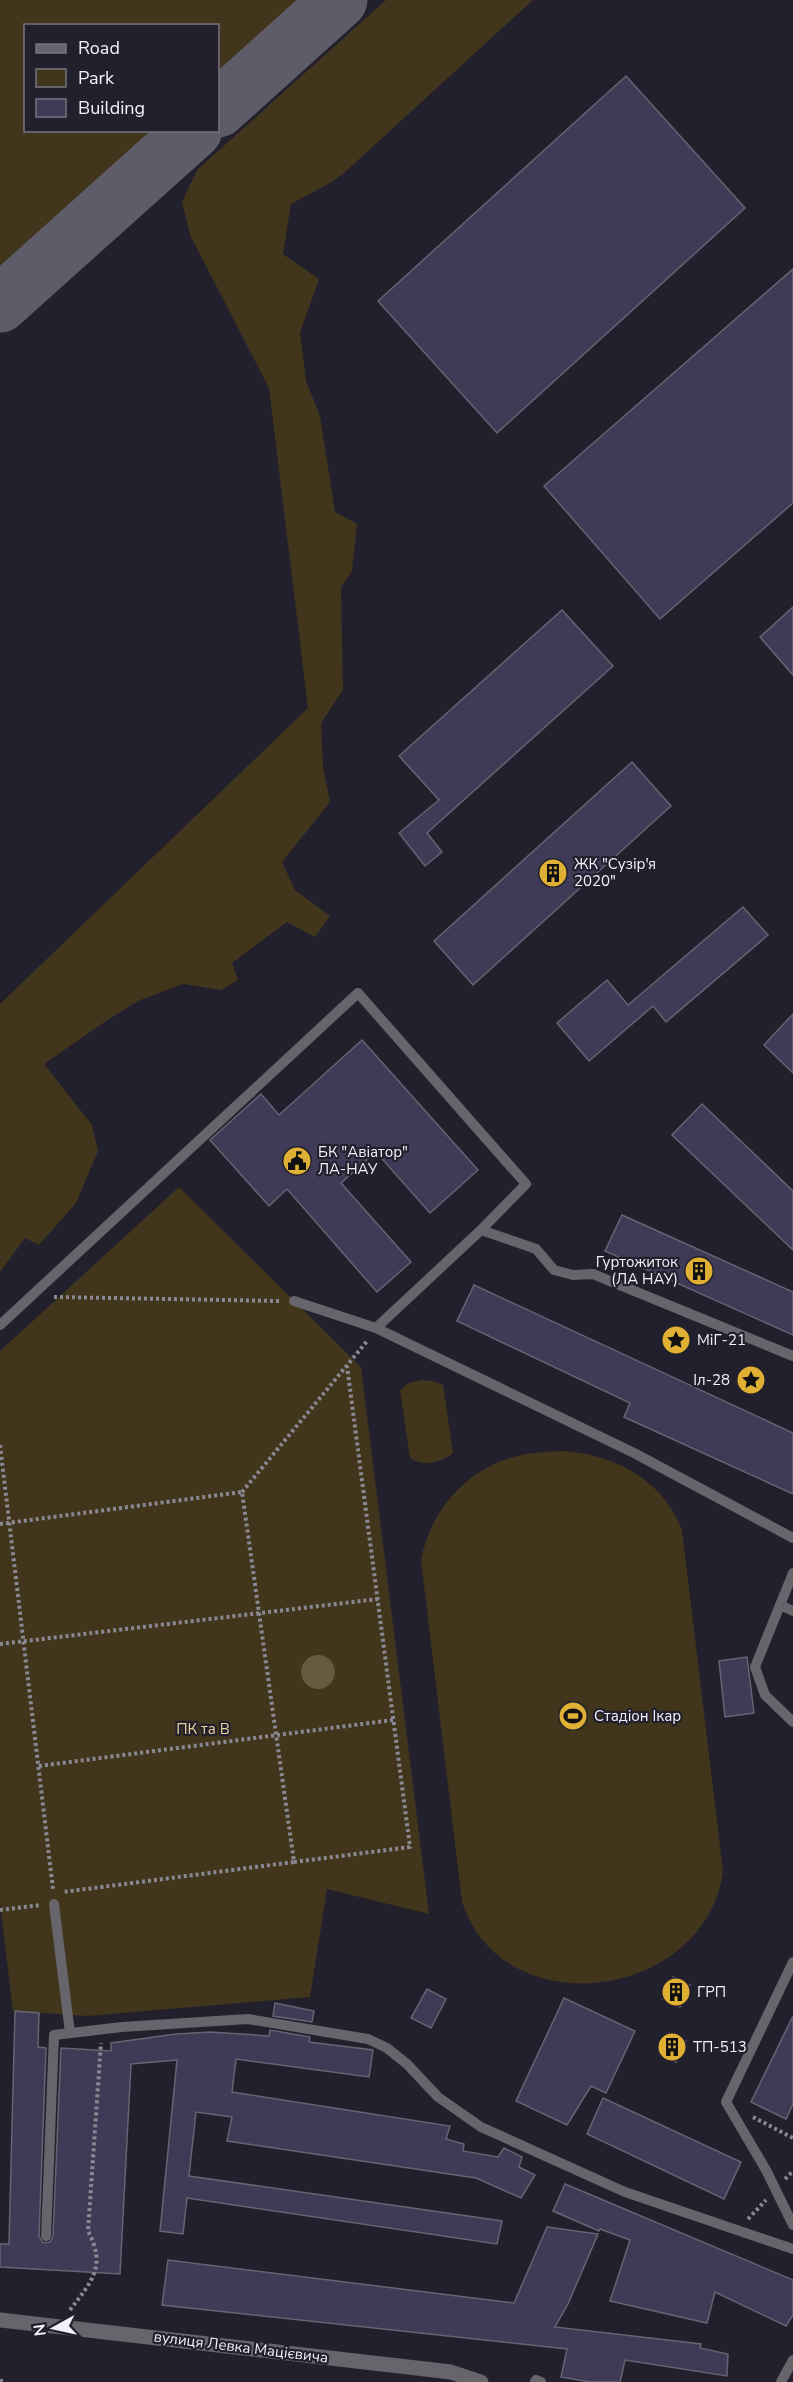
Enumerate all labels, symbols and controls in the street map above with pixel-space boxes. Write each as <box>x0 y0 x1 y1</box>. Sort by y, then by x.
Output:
legend <box>24 24 219 132</box>
text: Road <box>78 36 120 60</box>
text: Park <box>78 66 115 90</box>
text: Building <box>78 96 145 120</box>
place label: ЖК "Сузір'я 2020" <box>574 854 656 891</box>
building icon: ЖК "Сузір'я 2020" <box>537 857 569 889</box>
place label: БК "Авіатор" ЛА-НАУ <box>318 1142 408 1179</box>
public building icon: БК "Авіатор" ЛА-НАУ <box>281 1145 313 1177</box>
place label: Гуртожиток (ЛА НАУ) <box>596 1252 678 1289</box>
building icon: Гуртожиток (ЛА НАУ) <box>683 1255 715 1287</box>
place icon: МіГ-21 <box>660 1324 692 1356</box>
place label: МіГ-21 <box>697 1330 746 1350</box>
place icon: Іл-28 <box>735 1364 767 1396</box>
place label: Іл-28 <box>693 1370 730 1390</box>
sports icon: Стадіон Ікар <box>557 1700 589 1732</box>
place label: Стадіон Ікар <box>594 1706 681 1726</box>
park label: ПК та В <box>176 1719 230 1739</box>
building icon: ГРП <box>660 1976 692 2008</box>
place label: ГРП <box>697 1982 726 2002</box>
building icon: ТП-513 <box>656 2031 688 2063</box>
place label: ТП-513 <box>693 2037 747 2057</box>
north arrow <box>24 2298 84 2358</box>
text: N <box>28 2322 52 2337</box>
street label: вулиця Левка Мацієвича <box>153 2326 329 2368</box>

